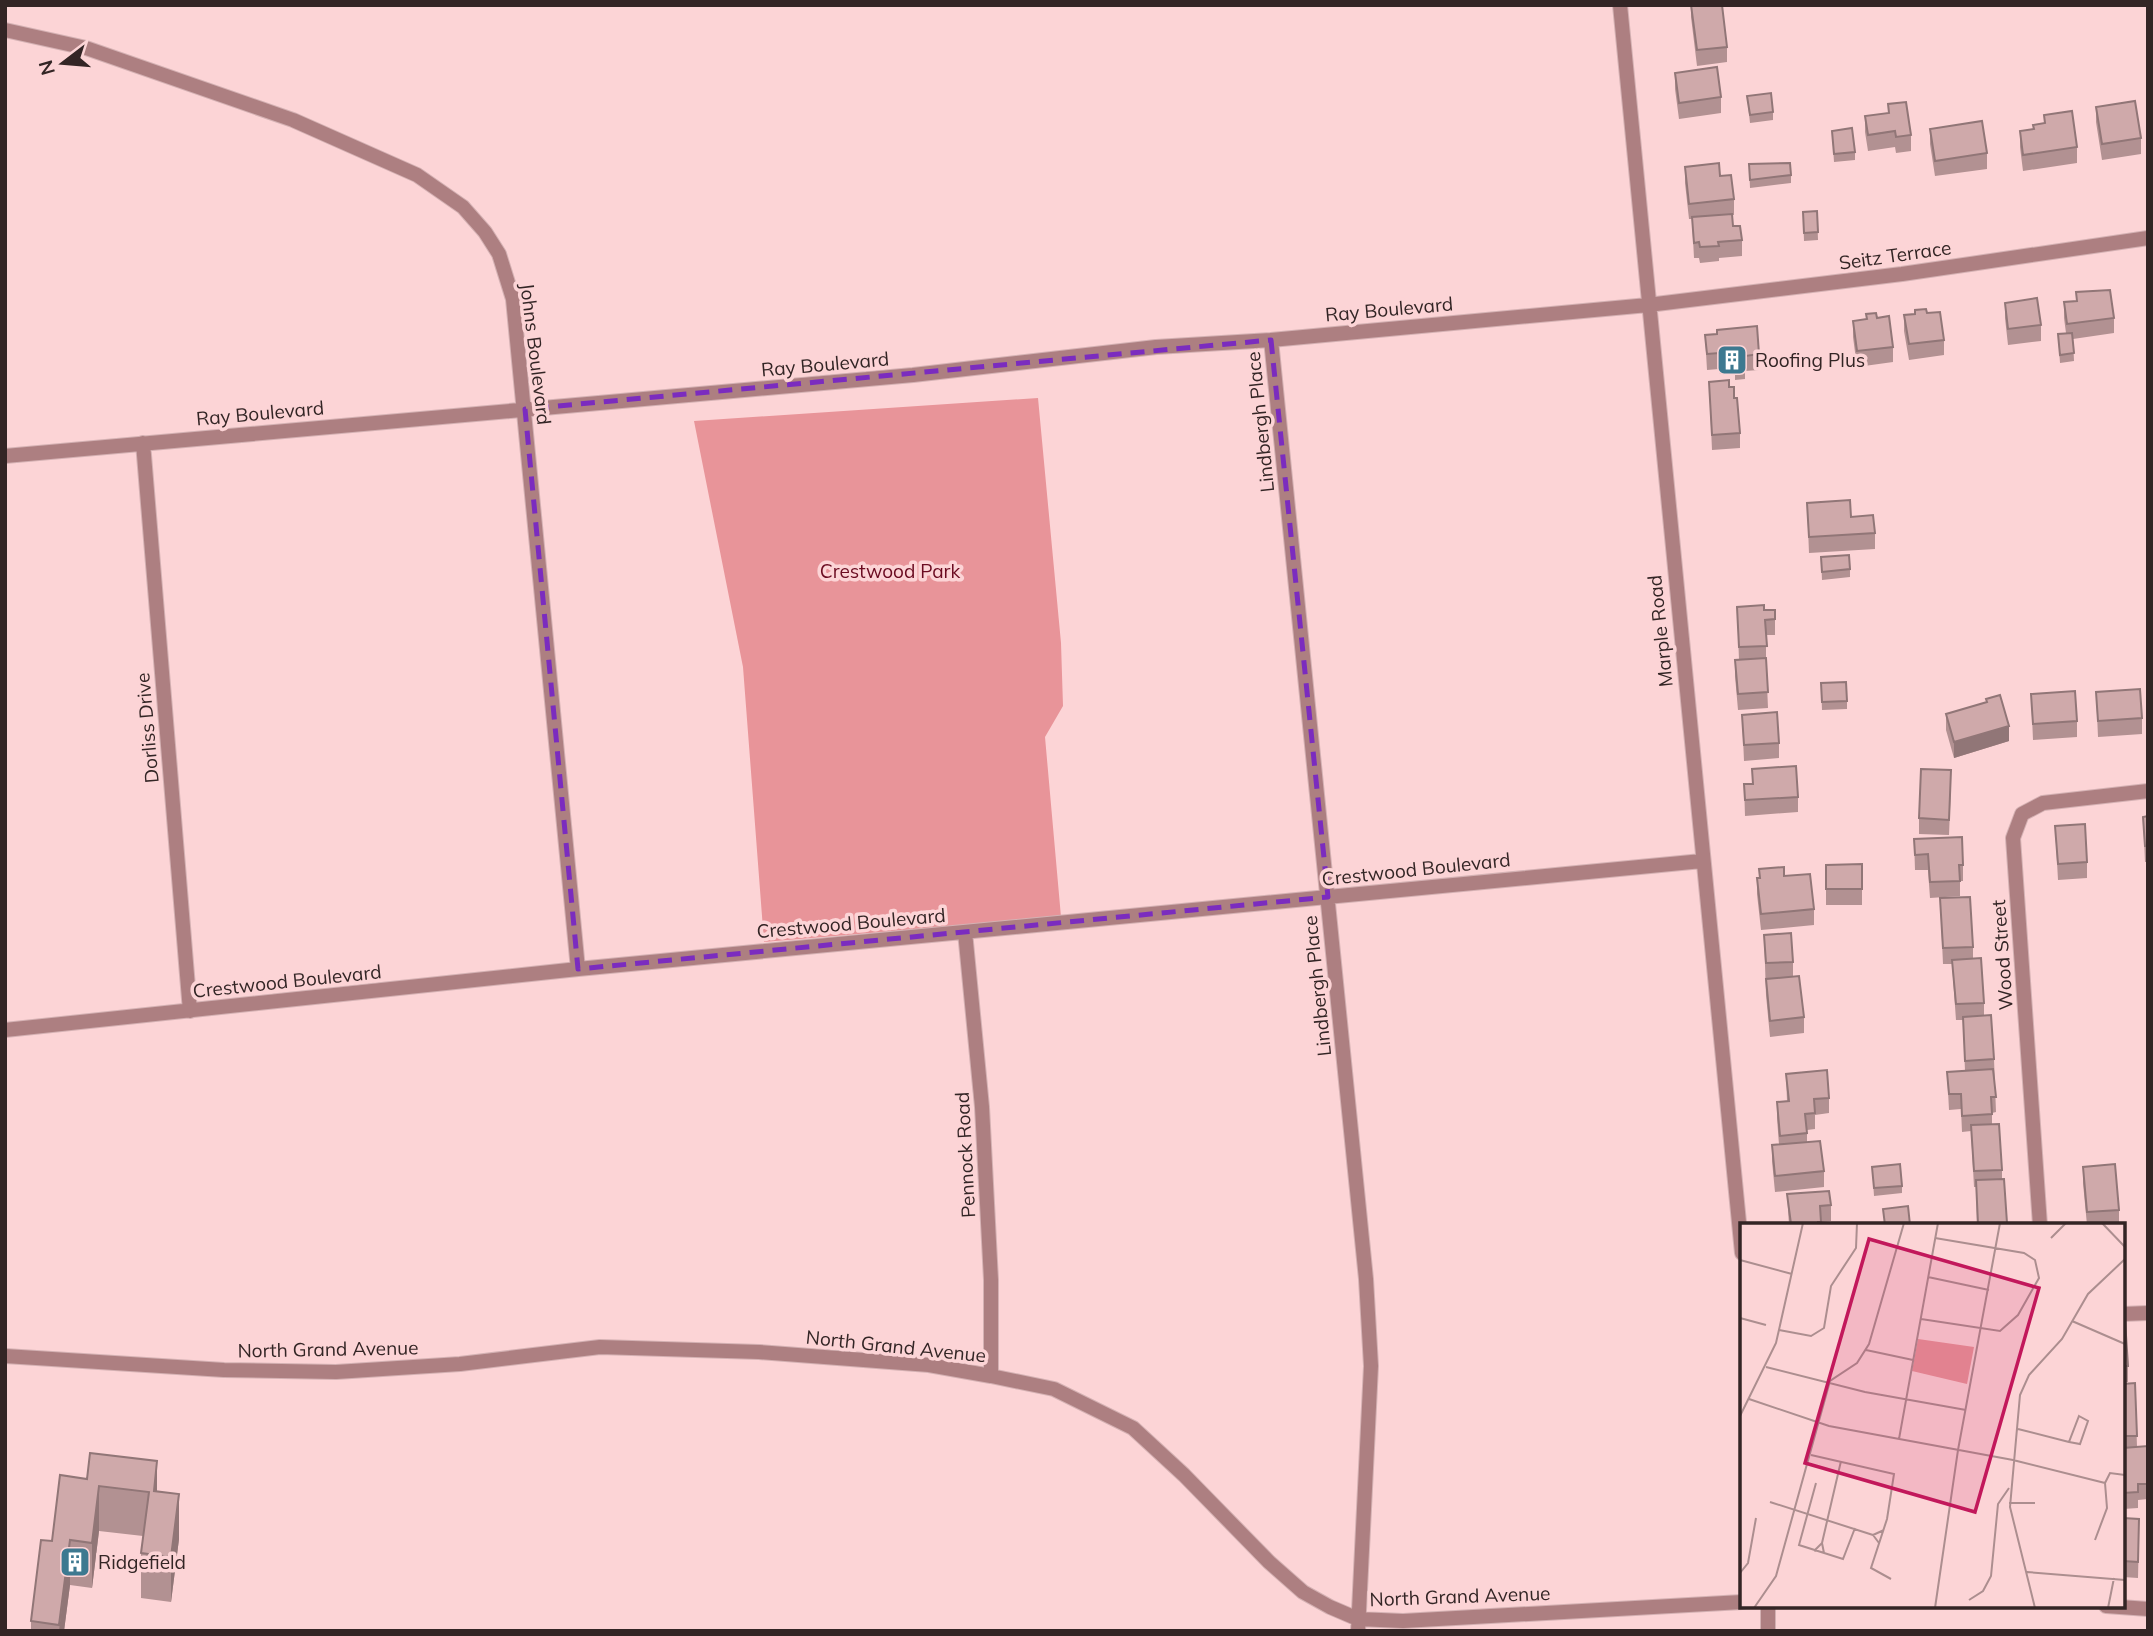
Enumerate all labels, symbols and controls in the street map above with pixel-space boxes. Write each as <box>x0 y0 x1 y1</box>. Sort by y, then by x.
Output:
north arrow <box>28 28 98 98</box>
text: N <box>33 57 60 78</box>
street label: Seitz Terrace <box>1837 235 1953 275</box>
street label: Johns Boulevard <box>515 282 557 426</box>
street label: Ray Boulevard <box>1324 291 1454 327</box>
building icon: Roofing Plus <box>1715 343 1749 377</box>
street label: Ray Boulevard <box>760 346 890 382</box>
place label: Roofing Plus <box>1755 348 1865 372</box>
street label: Lindbergh Place <box>1241 350 1279 494</box>
street label: Ray Boulevard <box>195 395 325 431</box>
park label: Crestwood Park <box>820 559 961 583</box>
street label: Marple Road <box>1642 574 1678 688</box>
street label: Dorliss Drive <box>130 672 164 784</box>
street label: Crestwood Boulevard <box>1320 847 1512 891</box>
street label: Wood Street <box>1986 899 2018 1011</box>
street label: Crestwood Boulevard <box>756 903 946 943</box>
street label: Lindbergh Place <box>1298 914 1336 1058</box>
street label: Crestwood Boulevard <box>191 959 383 1003</box>
street label: Pennock Road <box>950 1091 980 1219</box>
inset map <box>1740 1223 2125 1608</box>
street label: North Grand Avenue <box>805 1325 987 1367</box>
street label: North Grand Avenue <box>237 1335 419 1363</box>
building icon: Ridgefield <box>58 1545 92 1579</box>
place label: Ridgefield <box>98 1550 186 1574</box>
street label: North Grand Avenue <box>1369 1581 1551 1611</box>

